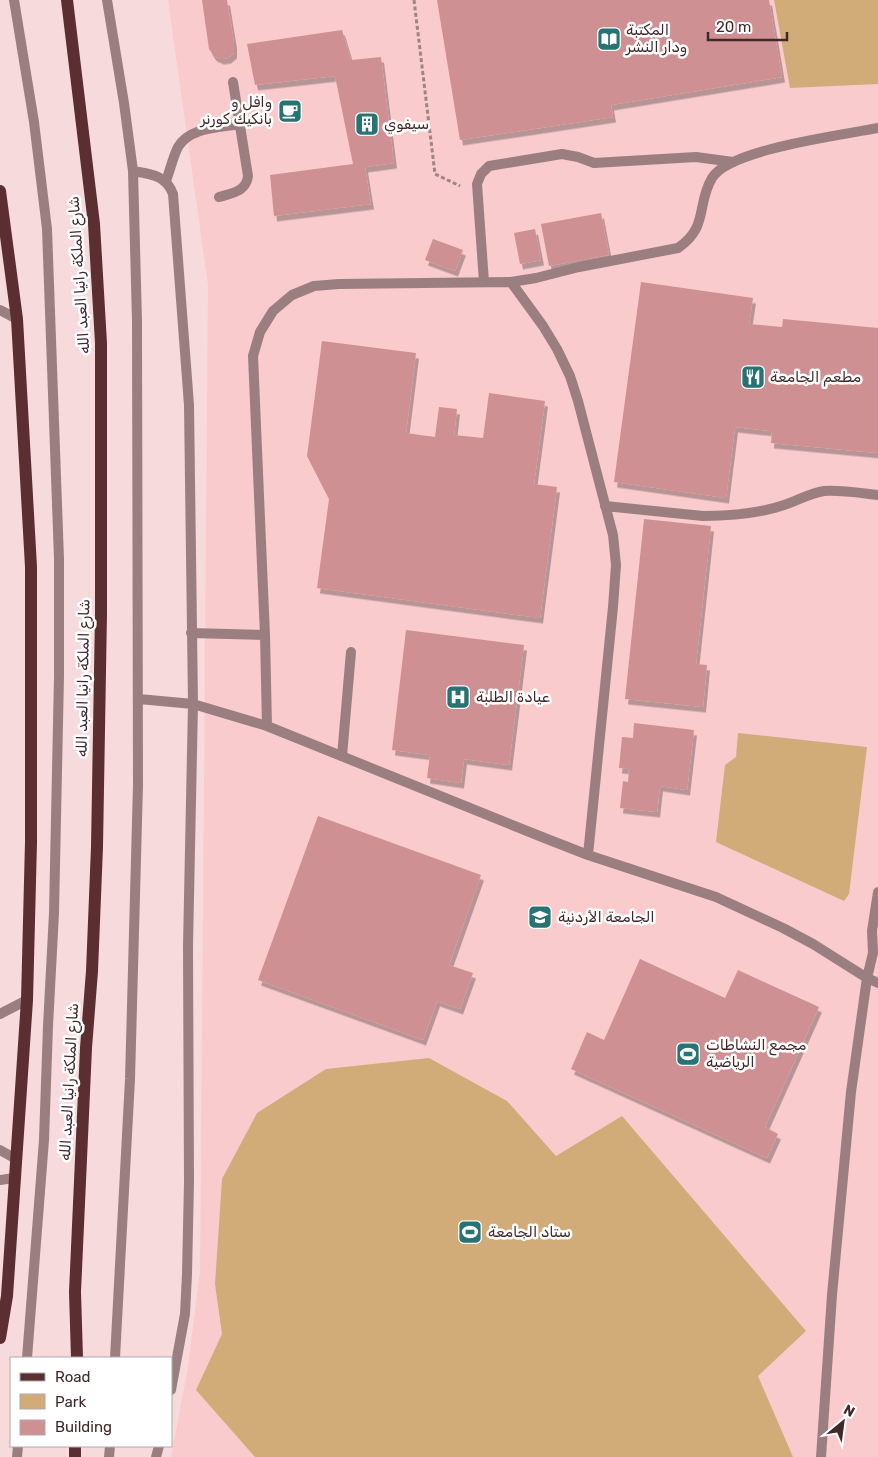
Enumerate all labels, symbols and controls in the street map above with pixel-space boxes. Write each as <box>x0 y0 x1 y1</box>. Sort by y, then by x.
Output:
scale bar <box>708 10 787 42</box>
text: 20 m <box>716 18 751 36</box>
place label: المكتبة ودار النشر <box>625 21 687 57</box>
library icon: المكتبة ودار النشر <box>596 26 622 52</box>
place label: وافل و بانكيك كورنر <box>199 93 272 128</box>
cafe icon: وافل و بانكيك كورنر <box>277 98 303 124</box>
building icon: سيفوي <box>354 111 380 137</box>
place label: سيفوي <box>384 115 429 134</box>
street label: شارع الملكة رانيا العبد الله <box>65 195 95 354</box>
restaurant icon: مطعم الجامعة <box>740 364 766 390</box>
place label: مطعم الجامعة <box>770 368 861 387</box>
street label: شارع الملكة رانيا العبد الله <box>73 599 95 757</box>
hospital icon: عيادة الطلبة <box>445 684 471 710</box>
place label: عيادة الطلبة <box>476 688 550 706</box>
school or university icon: الجامعة الأردنية <box>527 904 553 930</box>
place label: الجامعة الأردنية <box>558 908 655 926</box>
street label: شارع الملكة رانيا العبد الله <box>56 1003 84 1161</box>
place label: مجمع النشاطات الرياضية <box>706 1036 806 1071</box>
sports icon: مجمع النشاطات الرياضية <box>675 1041 701 1067</box>
sports icon: ستاد الجامعة <box>457 1219 483 1245</box>
place label: ستاد الجامعة <box>488 1223 571 1241</box>
legend <box>10 1357 172 1447</box>
text: Road <box>55 1368 91 1386</box>
text: Park <box>55 1393 86 1411</box>
north arrow <box>818 1397 868 1447</box>
text: N <box>841 1401 858 1421</box>
text: Building <box>55 1418 112 1436</box>

